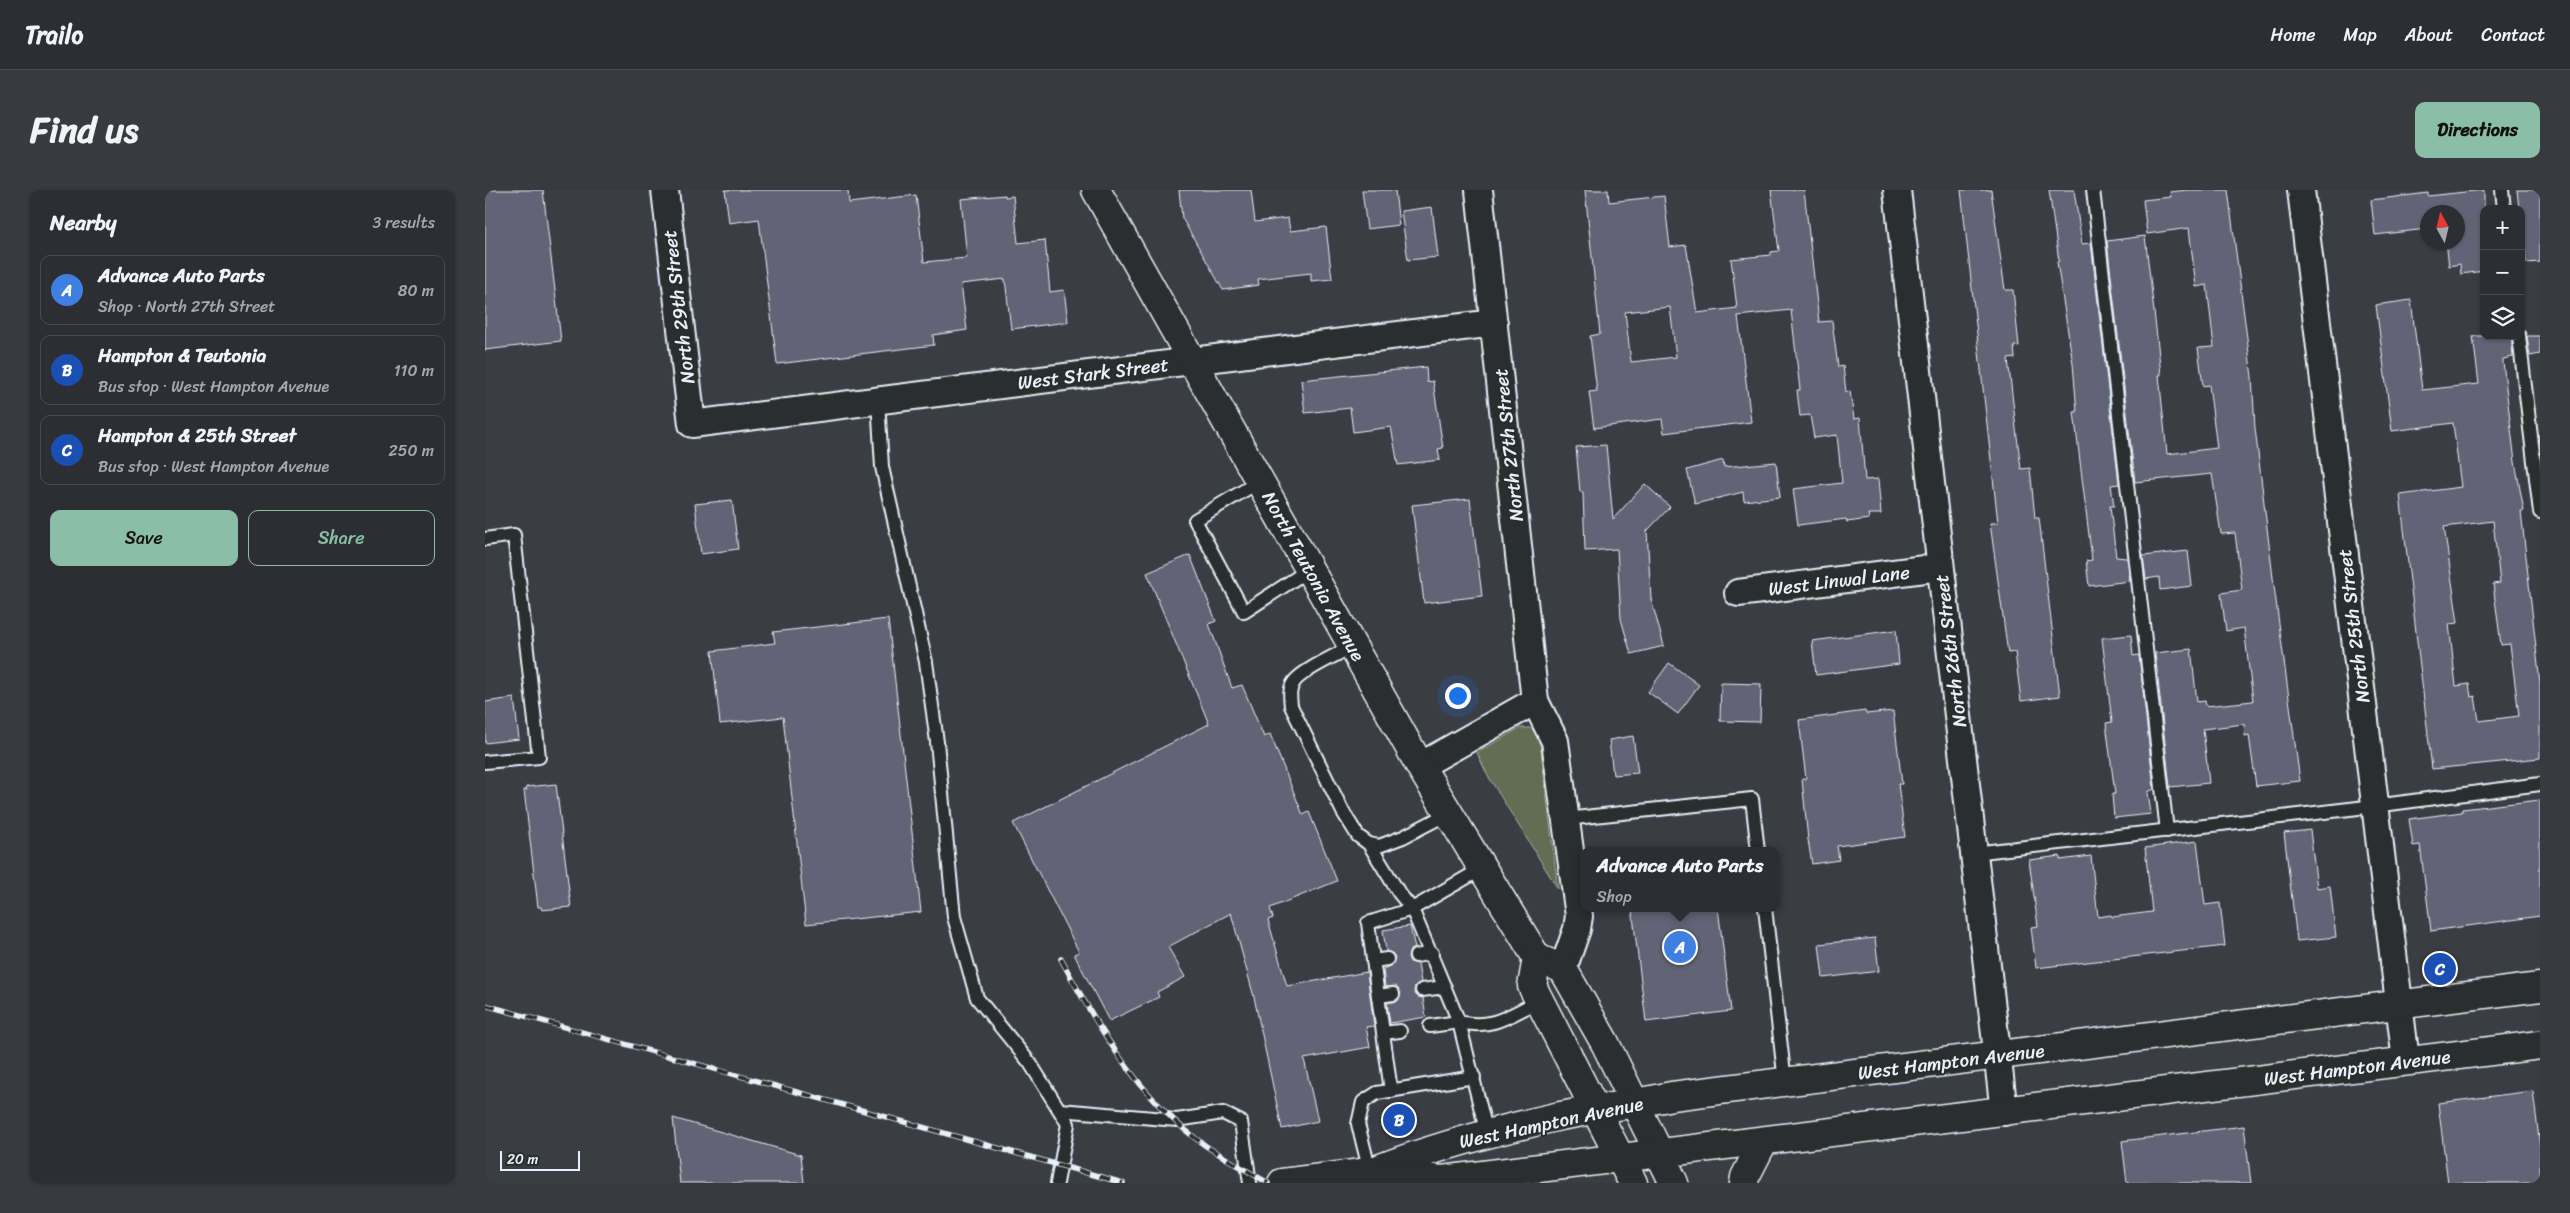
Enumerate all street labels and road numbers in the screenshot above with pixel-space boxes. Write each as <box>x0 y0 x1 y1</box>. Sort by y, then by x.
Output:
street label: North 29th Street <box>653 228 704 386</box>
street label: West Stark Street <box>1016 348 1170 399</box>
street label: North 27th Street <box>1484 367 1533 523</box>
street label: North Teutonia Avenue <box>1253 485 1374 668</box>
street label: North 25th Street <box>2328 547 2379 705</box>
street label: West Linwal Lane <box>1766 555 1912 606</box>
street label: North 26th Street <box>1925 573 1976 729</box>
street label: West Hampton Avenue <box>1856 1034 2046 1089</box>
street label: West Hampton Avenue <box>2262 1040 2452 1095</box>
street label: West Hampton Avenue <box>1456 1087 1646 1158</box>

